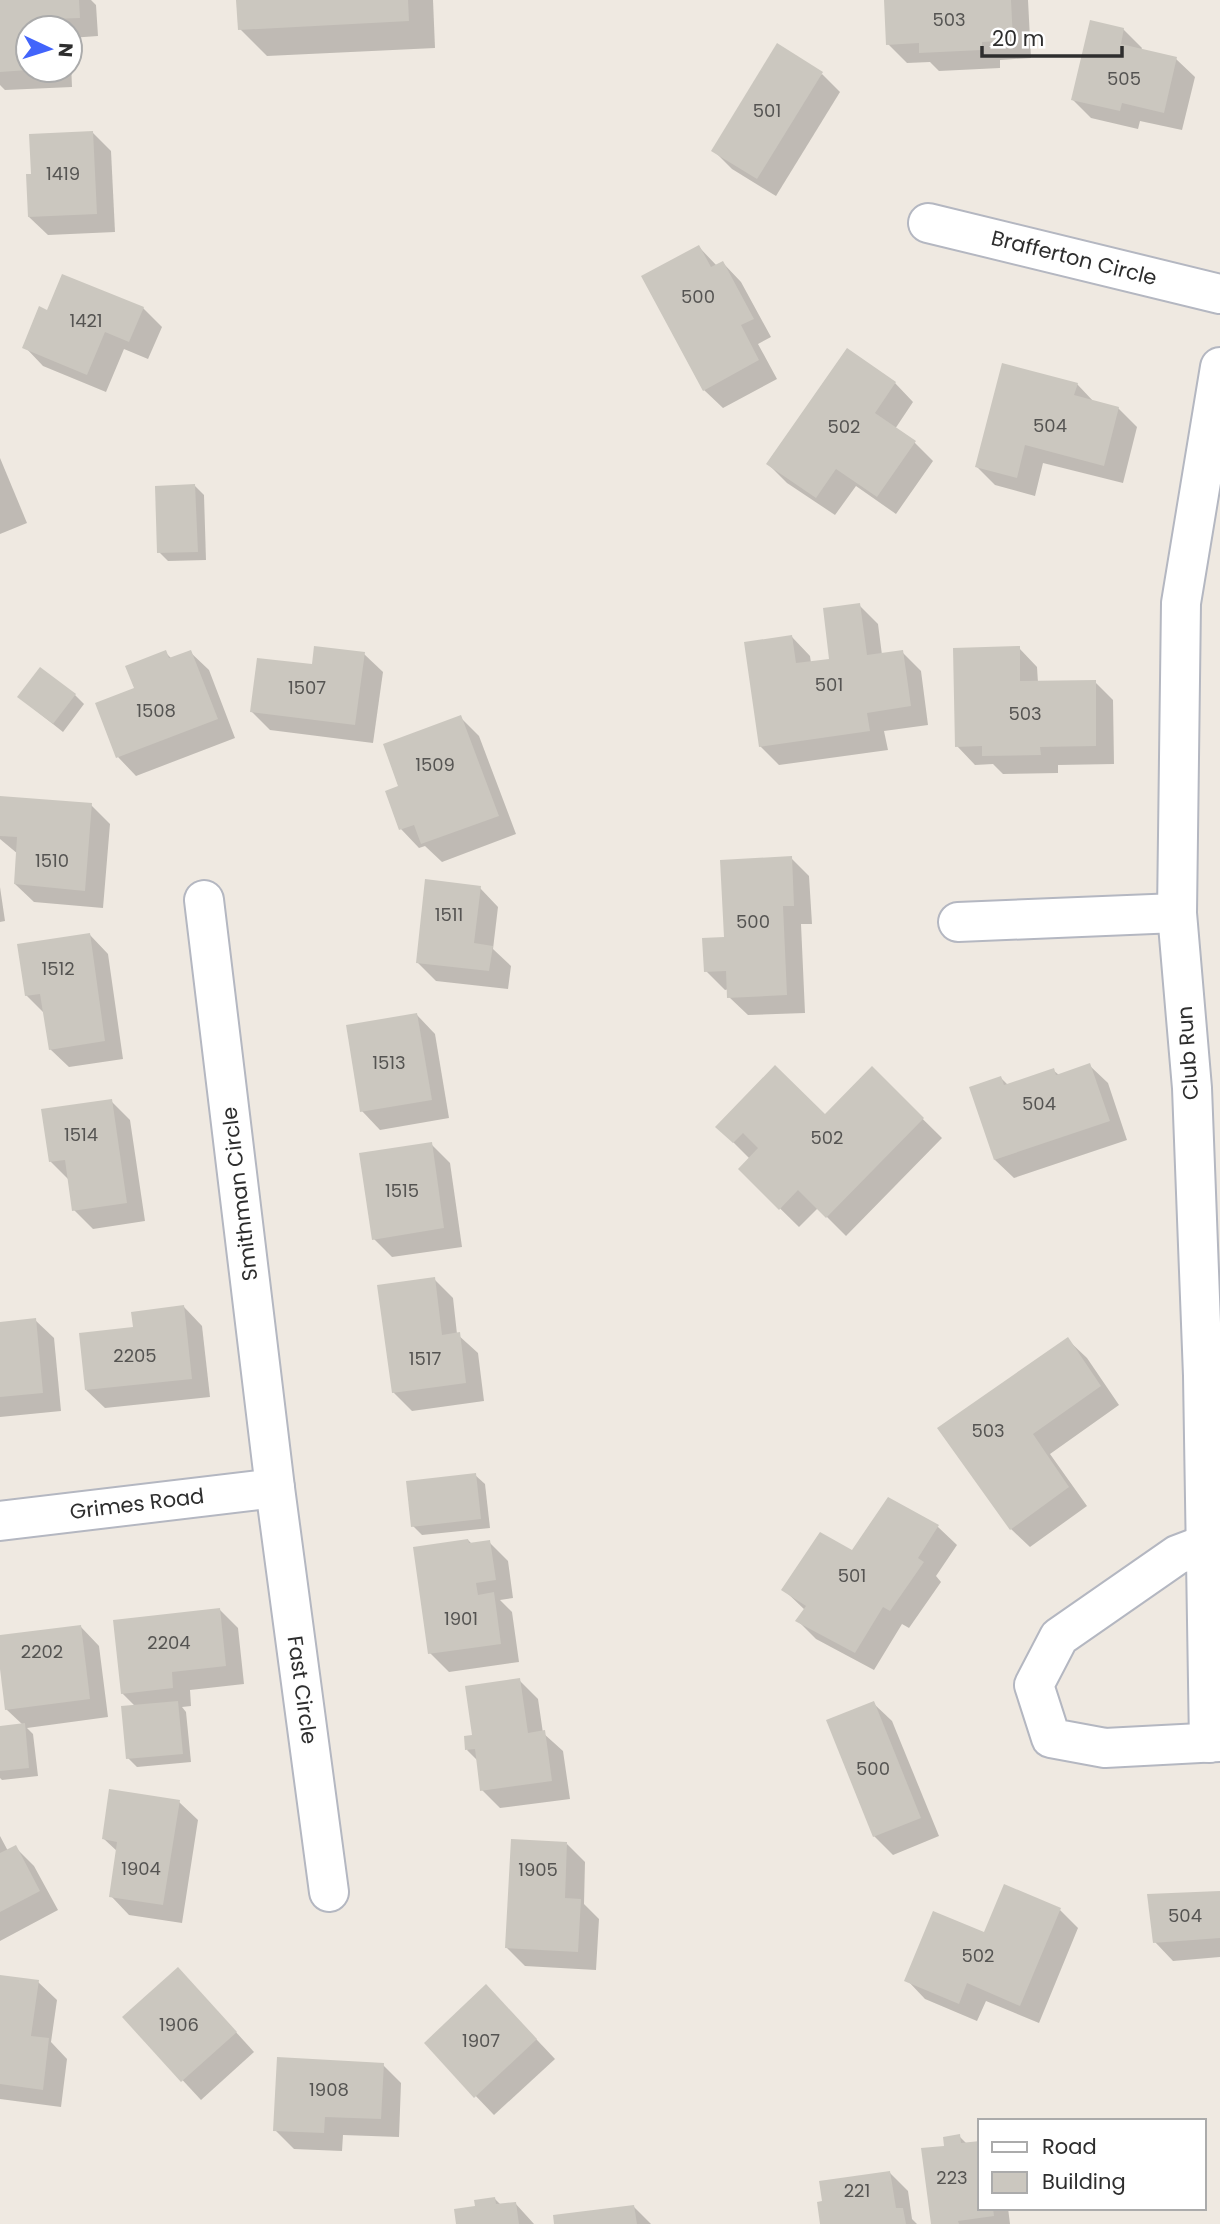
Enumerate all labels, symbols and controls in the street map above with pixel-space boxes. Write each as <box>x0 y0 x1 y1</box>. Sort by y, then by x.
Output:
house number: 503 <box>932 7 966 32</box>
north arrow <box>14 14 84 84</box>
scale bar <box>982 14 1122 58</box>
text: 20 m <box>992 24 1045 53</box>
text: N <box>51 42 79 58</box>
house number: 505 <box>1107 66 1141 91</box>
house number: 501 <box>753 98 781 123</box>
house number: 1419 <box>46 161 80 186</box>
street label: Brafferton Circle <box>988 223 1160 292</box>
house number: 500 <box>681 284 715 309</box>
house number: 1421 <box>69 308 103 333</box>
house number: 504 <box>1033 413 1067 438</box>
house number: 502 <box>828 414 860 439</box>
house number: 501 <box>815 672 843 697</box>
house number: 1507 <box>288 675 326 700</box>
house number: 1508 <box>136 698 176 723</box>
house number: 503 <box>1008 701 1042 726</box>
house number: 1509 <box>415 752 455 777</box>
house number: 1510 <box>35 848 69 873</box>
house number: 1511 <box>435 902 463 927</box>
house number: 500 <box>736 909 770 934</box>
house number: 1512 <box>41 956 75 981</box>
street label: Club Run <box>1170 1005 1205 1101</box>
house number: 1513 <box>372 1050 406 1075</box>
house number: 504 <box>1022 1091 1056 1116</box>
street label: Smithman Circle <box>214 1105 265 1283</box>
house number: 1514 <box>64 1122 98 1147</box>
house number: 502 <box>811 1125 843 1150</box>
house number: 1515 <box>385 1178 419 1203</box>
house number: 2205 <box>113 1343 157 1368</box>
house number: 1517 <box>409 1346 441 1371</box>
house number: 503 <box>971 1418 1005 1443</box>
street label: Grimes Road <box>68 1481 206 1526</box>
house number: 501 <box>838 1563 866 1588</box>
house number: 1901 <box>444 1606 478 1631</box>
house number: 2204 <box>147 1630 191 1655</box>
street label: Fast Circle <box>281 1634 324 1746</box>
house number: 2202 <box>21 1639 63 1664</box>
house number: 500 <box>856 1756 890 1781</box>
house number: 1904 <box>121 1856 161 1881</box>
house number: 1905 <box>518 1857 558 1882</box>
house number: 504 <box>1168 1903 1202 1928</box>
house number: 502 <box>962 1943 994 1968</box>
house number: 1906 <box>159 2012 199 2037</box>
house number: 1907 <box>462 2028 500 2053</box>
house number: 1908 <box>309 2077 349 2102</box>
legend <box>978 2119 1206 2210</box>
text: Road <box>1042 2132 1097 2161</box>
house number: 223 <box>936 2165 968 2190</box>
text: Building <box>1042 2167 1126 2196</box>
house number: 221 <box>844 2178 870 2203</box>

